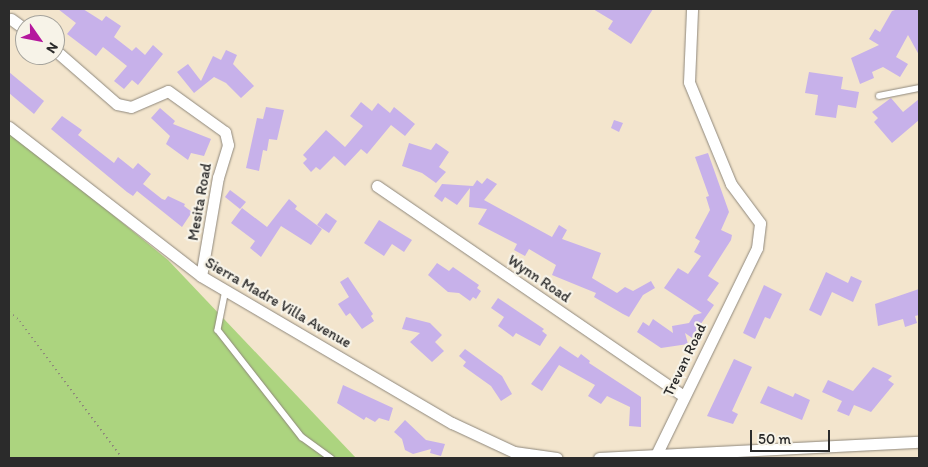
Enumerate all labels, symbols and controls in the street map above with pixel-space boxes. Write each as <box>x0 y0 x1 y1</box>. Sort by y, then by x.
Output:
north arrow <box>15 15 65 65</box>
text: N <box>42 39 62 56</box>
street label: Mesita Road <box>184 162 216 242</box>
street label: Wynn Road <box>504 251 574 307</box>
street label: Sierra Madre Villa Avenue <box>202 254 354 352</box>
street label: Trevan Road <box>660 321 710 399</box>
scale bar <box>753 420 833 452</box>
text: 50 m <box>758 430 791 448</box>

